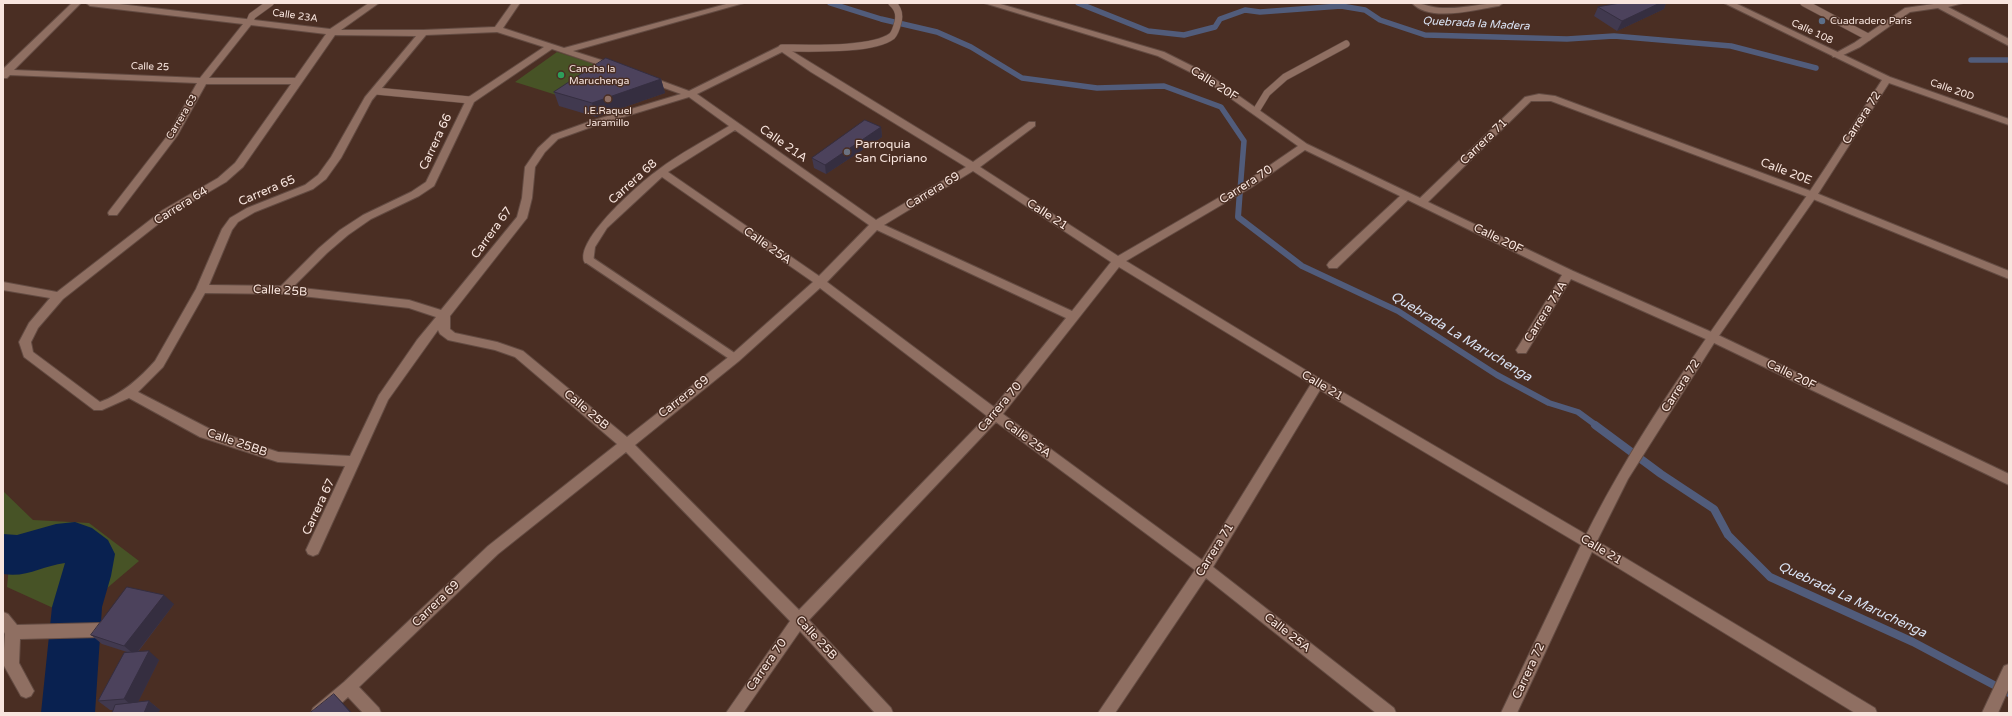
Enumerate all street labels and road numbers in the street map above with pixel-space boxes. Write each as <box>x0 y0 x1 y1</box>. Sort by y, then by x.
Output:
street label: Calle 23A <box>271 7 319 25</box>
street label: Calle 108 <box>1789 17 1835 47</box>
street label: Calle 25 <box>131 60 169 74</box>
street label: Calle 20F <box>1188 64 1240 104</box>
street label: Calle 20D <box>1928 77 1976 103</box>
street label: Carrera 72 <box>1840 89 1884 147</box>
street label: Carrera 63 <box>164 92 200 142</box>
street label: Carrera 66 <box>417 112 455 172</box>
street label: Carrera 71 <box>1457 116 1511 168</box>
street label: Calle 21A <box>756 122 810 166</box>
street label: Carrera 68 <box>606 156 660 208</box>
street label: Calle 20E <box>1758 156 1814 188</box>
street label: Carrera 70 <box>1217 163 1275 207</box>
street label: Carrera 69 <box>903 169 963 213</box>
street label: Carrera 65 <box>236 173 298 209</box>
street label: Carrera 64 <box>152 184 210 228</box>
street label: Calle 21 <box>1024 196 1070 234</box>
street label: Carrera 67 <box>468 204 516 262</box>
street label: Calle 20F <box>1471 221 1525 257</box>
street label: Calle 25A <box>740 224 794 268</box>
street label: Carrera 71A <box>1522 279 1570 345</box>
street label: Calle 25B <box>252 282 308 300</box>
street label: Carrera 72 <box>1659 357 1703 415</box>
street label: Calle 20F <box>1764 357 1818 393</box>
street label: Calle 21 <box>1299 368 1345 404</box>
street label: Carrera 69 <box>656 373 712 421</box>
street label: Carrera 70 <box>975 379 1025 435</box>
street label: Calle 25B <box>561 387 611 433</box>
street label: Calle 25A <box>1001 417 1053 461</box>
street label: Calle 25BB <box>205 426 269 460</box>
street label: Carrera 67 <box>300 477 338 537</box>
street label: Carrera 71 <box>1193 521 1237 579</box>
street label: Calle 21 <box>1578 532 1624 568</box>
street label: Carrera 69 <box>409 578 463 630</box>
street label: Calle 25A <box>1261 610 1313 656</box>
street label: Calle 25B <box>792 613 840 663</box>
street label: Carrera 70 <box>744 636 790 694</box>
street label: Carrera 72 <box>1510 641 1548 701</box>

